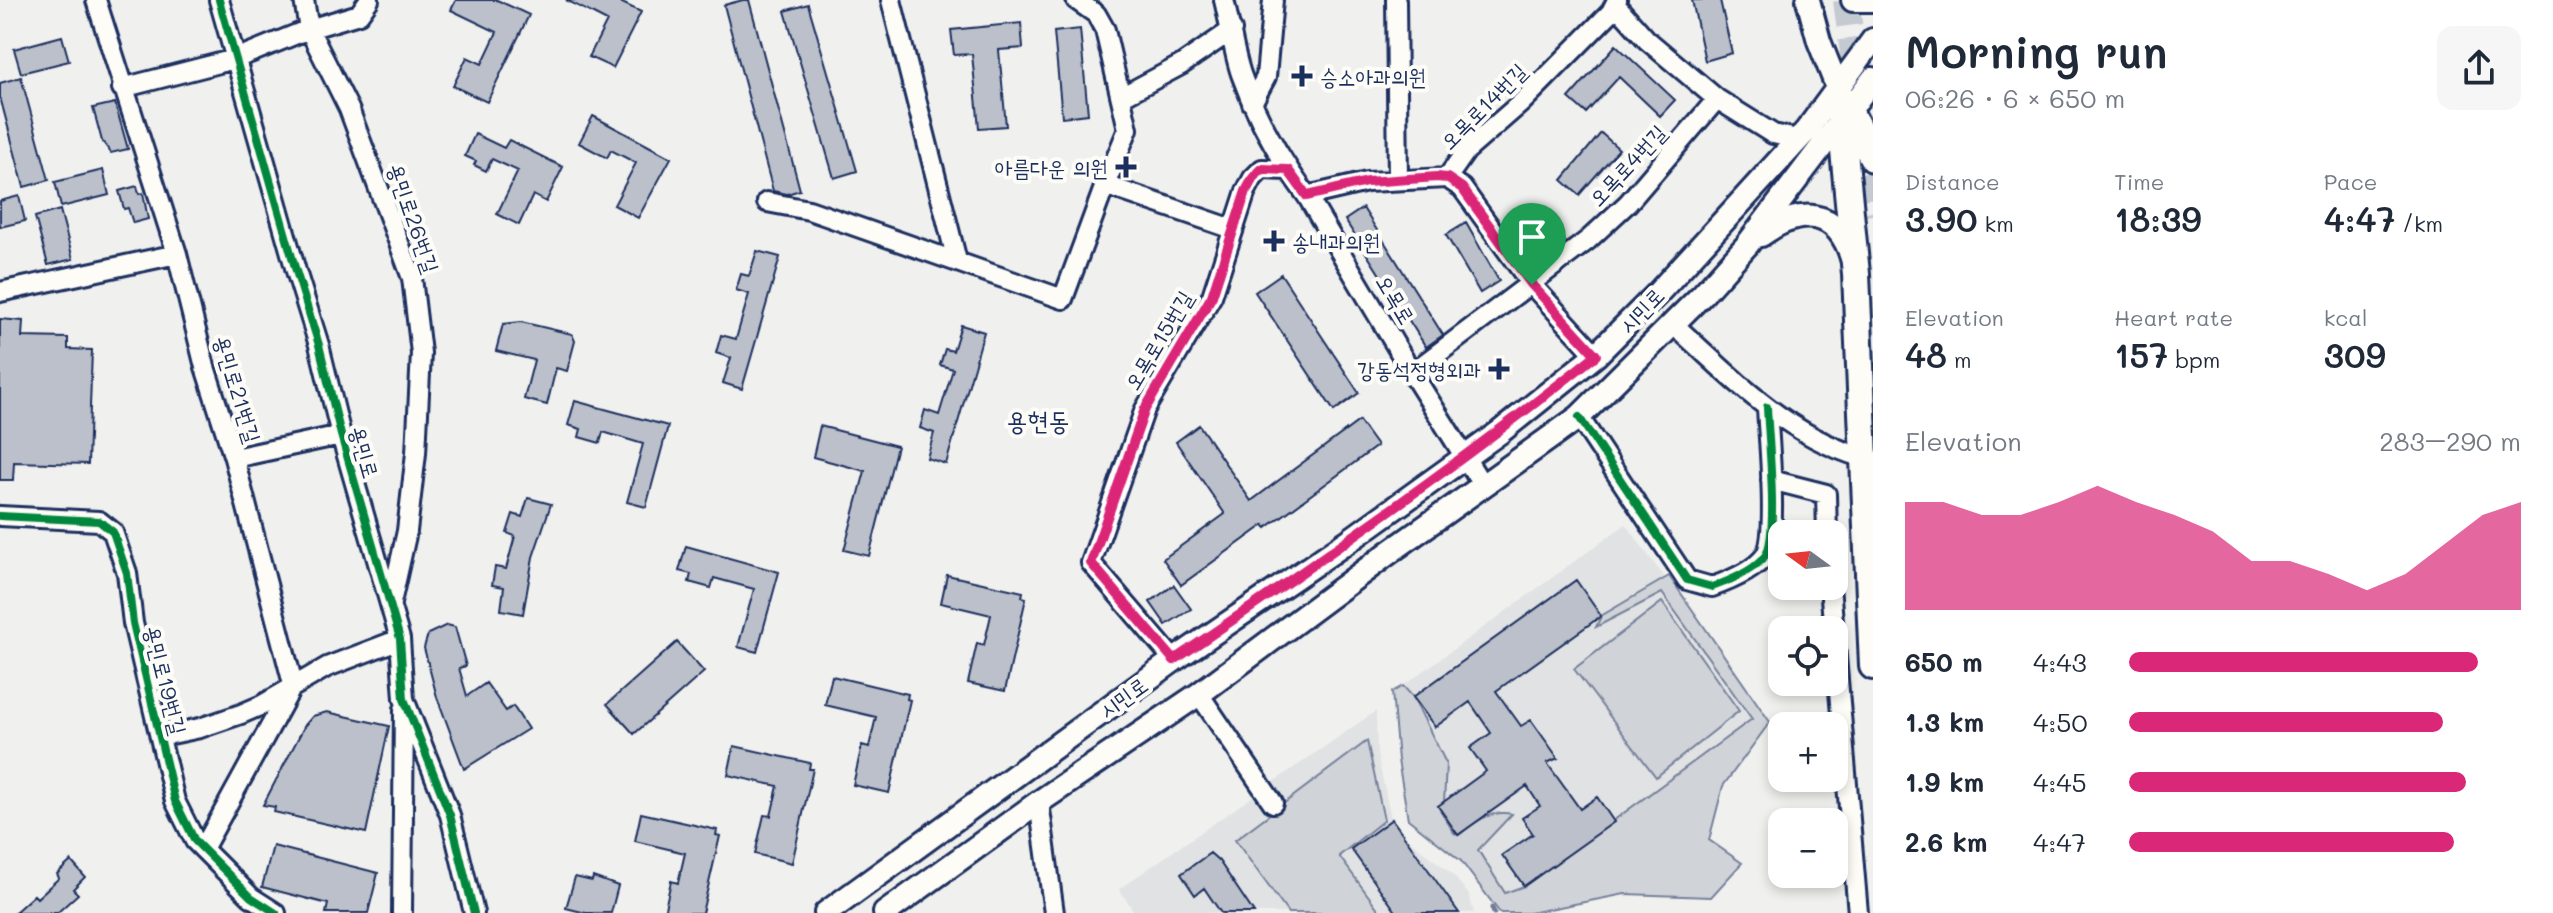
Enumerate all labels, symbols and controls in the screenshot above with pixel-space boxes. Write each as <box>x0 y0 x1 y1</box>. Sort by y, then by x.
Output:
text: Morning run <box>1905 22 2168 79</box>
button: share <box>2437 26 2521 110</box>
street label: 오목로14번길 <box>1433 56 1533 156</box>
place label: 승소아과의원 <box>1320 62 1426 91</box>
marker: 승소아과의원 <box>1291 65 1313 87</box>
text: 06:26 · 6 × 650 m <box>1905 81 2125 115</box>
street label: 오목로4번길 <box>1582 118 1672 212</box>
place label: 아름다운 의원 <box>995 153 1108 182</box>
marker: 아름다운 의원 <box>1115 156 1137 178</box>
street label: 용민로26번길 <box>382 159 446 277</box>
text: Distance <box>1905 167 2000 196</box>
text: Time <box>2114 167 2164 196</box>
text: Pace <box>2324 167 2377 196</box>
text: 3.90 <box>1905 196 1977 241</box>
text: 18:39 <box>2114 196 2202 241</box>
text: 4:47 <box>2324 196 2395 241</box>
pin <box>1498 203 1566 285</box>
text: km <box>1977 209 2014 238</box>
text: /km <box>2395 209 2443 238</box>
icon: arrive <box>1510 215 1554 259</box>
place label: 송내과의원 <box>1292 227 1381 256</box>
marker: 송내과의원 <box>1263 230 1285 252</box>
street label: 오목로 <box>1370 269 1422 329</box>
street label: 시민로 <box>1612 281 1670 339</box>
street label: 오목로15번길 <box>1117 285 1199 395</box>
text: Elevation <box>1905 303 2004 332</box>
text: Heart rate <box>2114 303 2233 332</box>
text: kcal <box>2324 303 2368 332</box>
street label: 용민로21번길 <box>208 332 268 446</box>
text: 48 <box>1905 332 1947 377</box>
text: 157 <box>2114 332 2168 377</box>
text: 309 <box>2324 332 2386 377</box>
text: m <box>1947 345 1972 374</box>
text: bpm <box>2168 345 2220 374</box>
place label: 강동석정형외과 <box>1357 355 1481 384</box>
marker: 강동석정형외과 <box>1488 358 1510 380</box>
district label: 용현동 <box>1007 403 1069 437</box>
street label: 용민로 <box>344 422 386 482</box>
text: Elevation <box>1905 424 2022 458</box>
text: 283–290 m <box>2379 424 2521 458</box>
north arrow <box>1768 520 1848 600</box>
map controls <box>1768 520 1848 888</box>
button: locate <box>1768 616 1848 696</box>
street label: 용민로19번길 <box>138 622 194 738</box>
text: 650 m <box>1905 645 1983 679</box>
text: 4:43 <box>2033 645 2087 679</box>
street label: 시민로 <box>1093 670 1153 724</box>
text: 1.3 km <box>1905 705 1984 739</box>
text: 4:50 <box>2033 705 2088 739</box>
button: + <box>1768 712 1848 792</box>
text: 1.9 km <box>1905 765 1984 799</box>
text: 4:45 <box>2033 765 2087 799</box>
button: − <box>1768 808 1848 888</box>
text: 2.6 km <box>1905 825 1987 859</box>
text: 4:47 <box>2033 825 2086 859</box>

